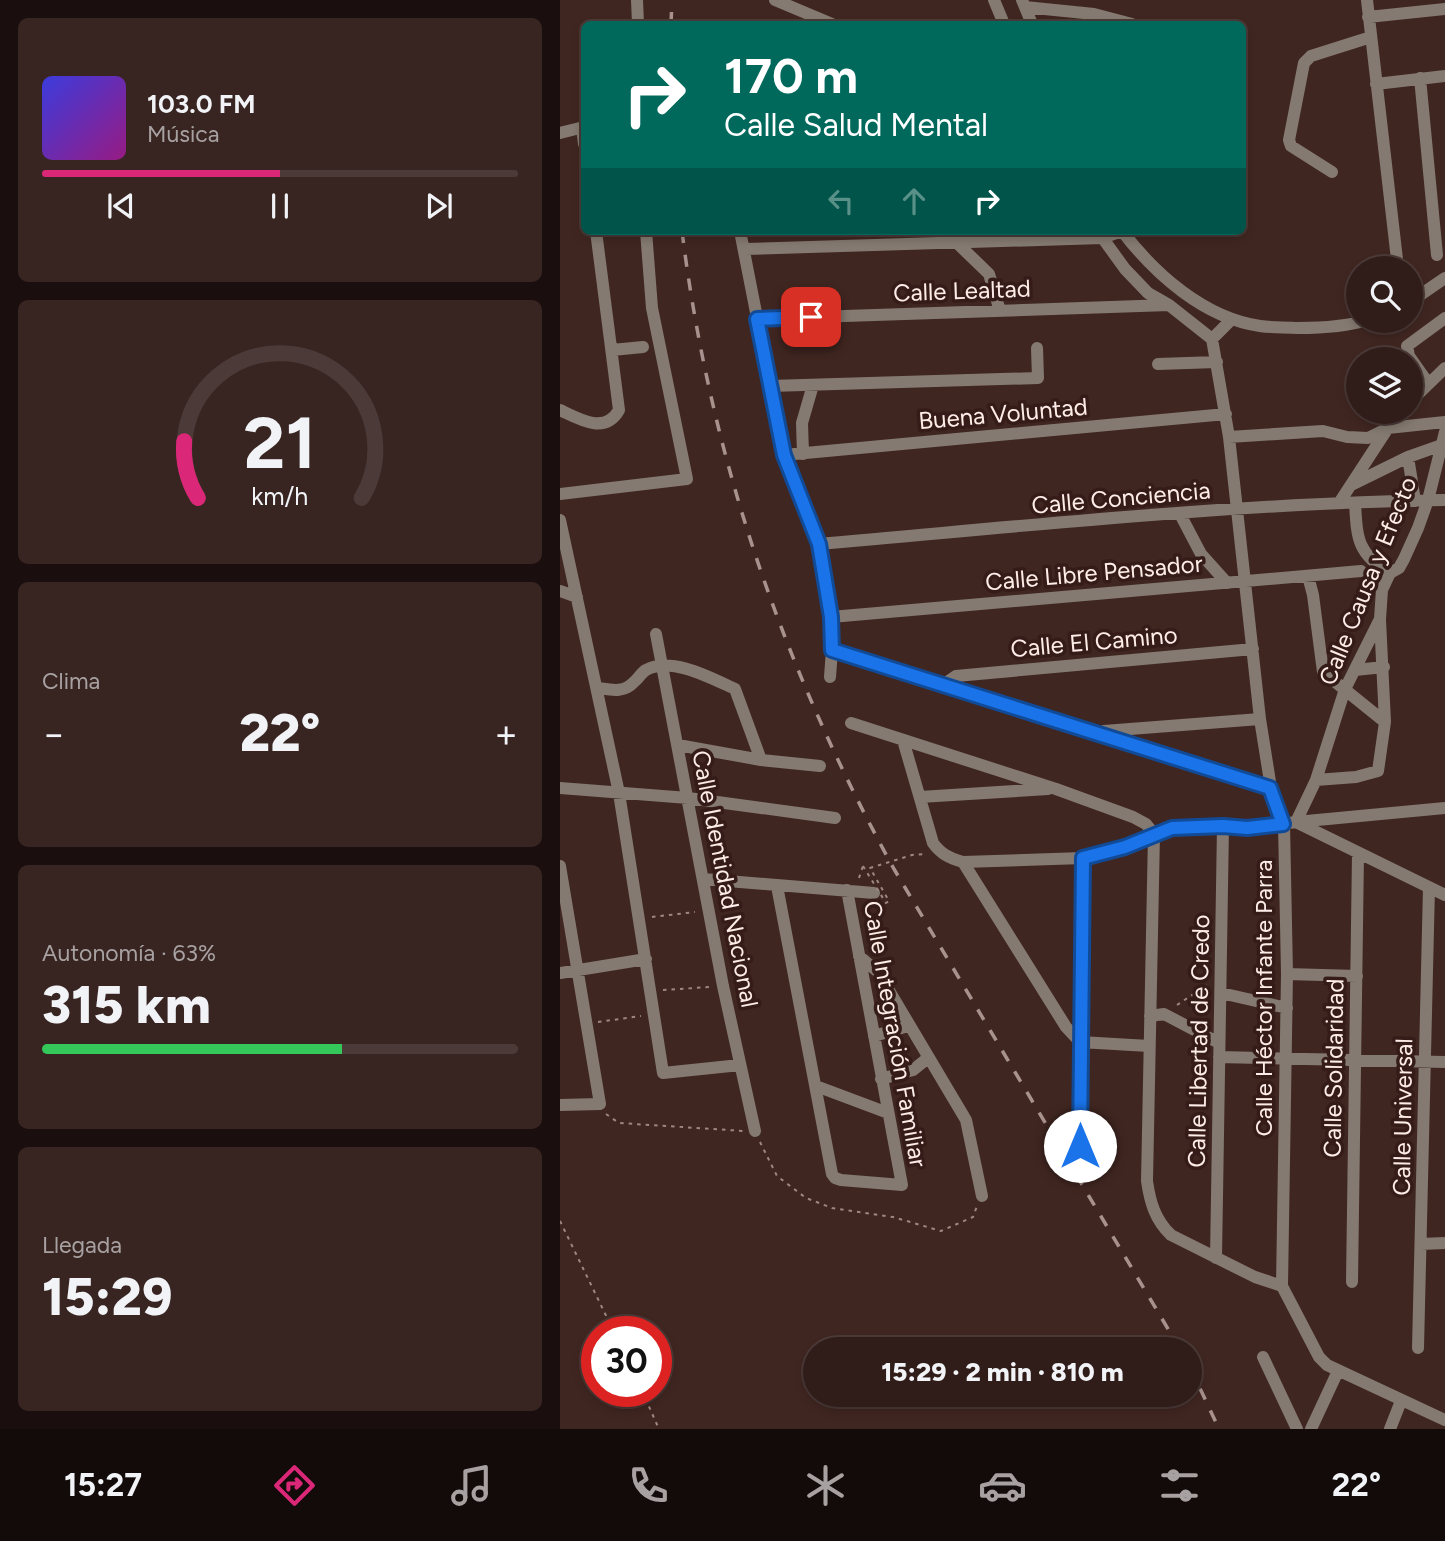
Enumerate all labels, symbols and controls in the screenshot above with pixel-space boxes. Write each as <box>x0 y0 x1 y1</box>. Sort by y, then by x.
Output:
text: 170 m <box>724 46 858 105</box>
icon: right <box>609 49 700 140</box>
text: 103.0 FM <box>147 88 255 120</box>
text: Calle Salud Mental <box>724 106 988 144</box>
text: Música <box>147 120 220 148</box>
icon: left <box>822 182 860 220</box>
icon: ahead <box>895 182 933 220</box>
icon: right <box>968 182 1006 220</box>
icon: previous <box>102 187 140 225</box>
icon: pause <box>261 187 299 225</box>
icon: next <box>420 187 458 225</box>
map controls <box>1346 256 1423 424</box>
button: search <box>1346 256 1423 333</box>
street label: Calle Lealtad <box>893 274 1031 307</box>
pin <box>781 287 841 347</box>
icon: arrive <box>792 298 830 336</box>
button: layers <box>1346 347 1423 424</box>
street label: Buena Voluntad <box>917 392 1089 435</box>
text: 21 <box>244 400 316 487</box>
street label: Calle Causa y Efecto <box>1313 472 1423 689</box>
street label: Calle Conciencia <box>1030 475 1212 520</box>
text: km/h <box>251 481 309 511</box>
street label: Calle Libre Pensador <box>984 549 1204 596</box>
street label: Calle El Camino <box>1009 620 1179 663</box>
text: Clima <box>42 667 100 695</box>
text: 22° <box>239 702 321 764</box>
text: − <box>42 711 66 757</box>
text: + <box>494 711 518 757</box>
street label: Calle Identidad Nacional <box>686 748 765 1010</box>
street label: Calle Héctor Infante Parra <box>1249 860 1278 1136</box>
street label: Calle Integración Familiar <box>858 899 933 1169</box>
street label: Calle Libertad de Credo <box>1182 914 1215 1168</box>
text: Autonomía · 63% <box>42 939 216 967</box>
text: 315 km <box>42 974 211 1036</box>
street label: Calle Solidaridad <box>1317 978 1350 1158</box>
street label: Calle Universal <box>1387 1038 1418 1196</box>
position arrow <box>1043 1109 1117 1183</box>
text: Llegada <box>42 1231 122 1259</box>
text: 15:29 <box>42 1266 172 1328</box>
speed limit sign: 30 <box>581 1316 672 1407</box>
text: 15:29 · 2 min · 810 m <box>881 1356 1124 1388</box>
icon: directions <box>270 1461 319 1510</box>
icon: music <box>447 1461 496 1510</box>
icon: phone <box>624 1461 673 1510</box>
icon: climate <box>801 1461 850 1510</box>
icon: car <box>978 1461 1027 1510</box>
icon: filters <box>1155 1461 1204 1510</box>
text: 15:27 <box>64 1466 142 1504</box>
text: 22° <box>1332 1466 1381 1504</box>

